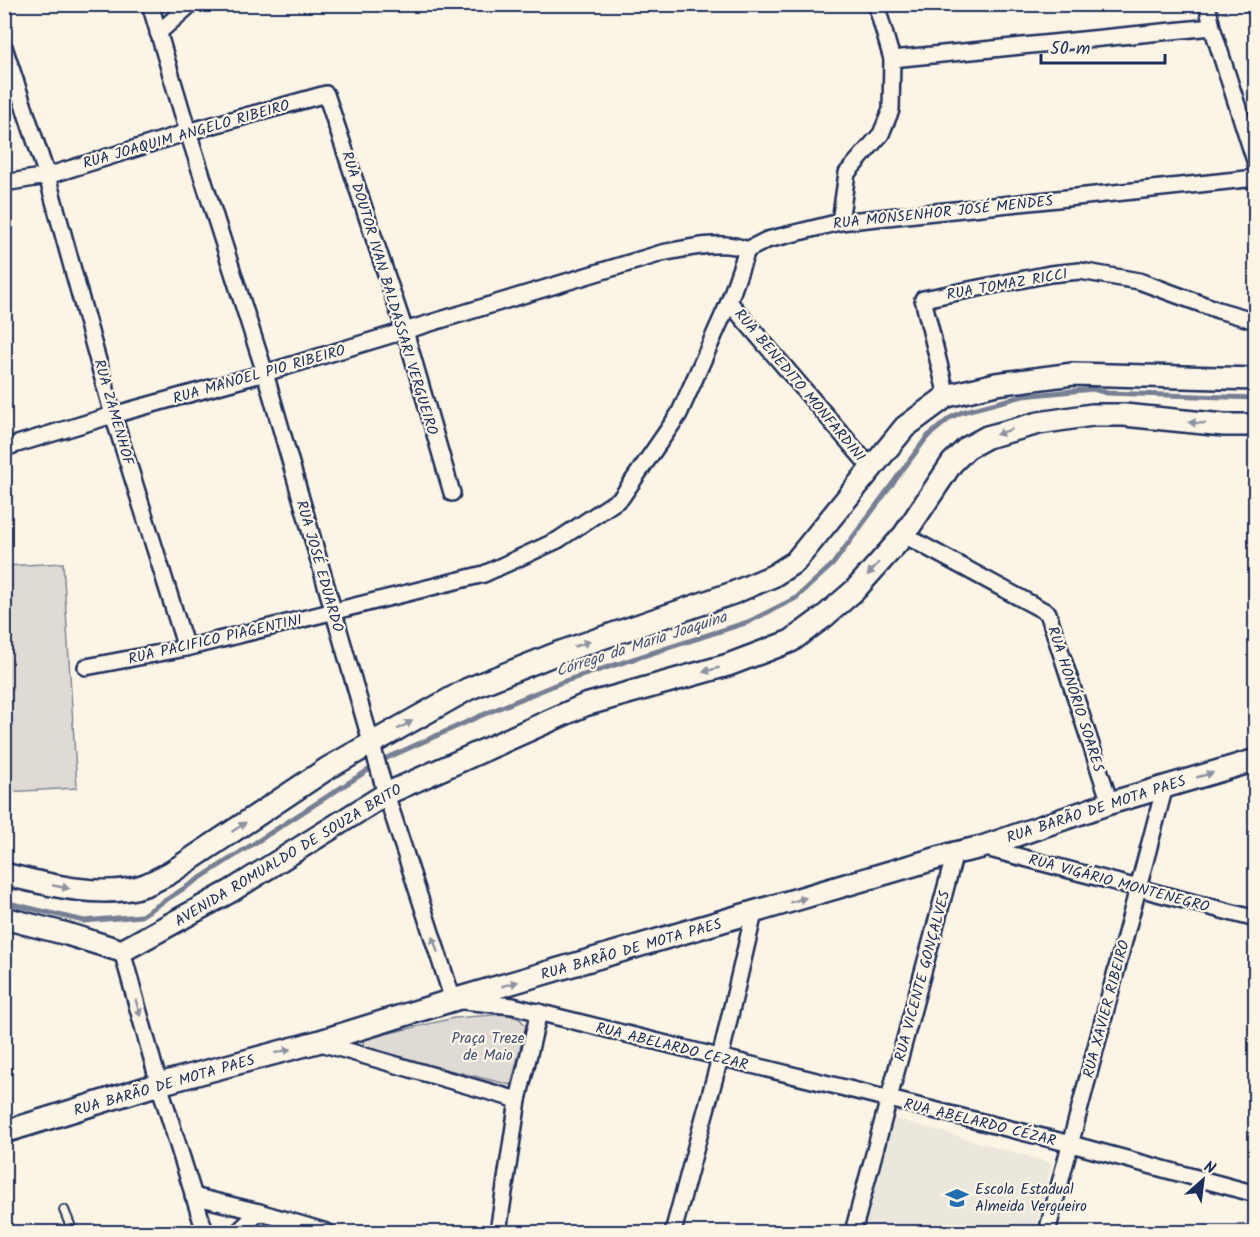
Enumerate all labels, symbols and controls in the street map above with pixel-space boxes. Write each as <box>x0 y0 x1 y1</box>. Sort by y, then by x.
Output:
scale bar <box>1041 27 1166 65</box>
text: 50 m <box>1050 35 1090 64</box>
street label: RUA JOAQUIM ANGELO RIBEIRO <box>80 94 293 176</box>
street label: RUA DOUTOR IVAN BALDASSARI VERGUEIRO <box>334 148 444 438</box>
street label: RUA MONSENHOR JOSÉ MENDES <box>832 190 1054 236</box>
street label: RUA TOMAZ RICCI <box>945 262 1070 307</box>
street label: RUA BENEDITO MONFARDINI <box>728 304 871 468</box>
street label: RUA MANOEL PIO RIBEIRO <box>170 339 348 411</box>
street label: RUA ZAMENHOF <box>86 357 140 469</box>
one-way arrow <box>1188 418 1207 428</box>
one-way arrow <box>995 428 1013 437</box>
street label: RUA JOSÉ EDUARDO <box>289 498 349 635</box>
one-way arrow <box>867 561 880 576</box>
water label: Córrego da Maria Joaquina <box>553 605 732 684</box>
street label: RUA PACIFICO PIAGENTINI <box>126 608 305 672</box>
street label: RUA HONÓRIO SOARES <box>1040 623 1110 775</box>
one-way arrow <box>573 639 591 649</box>
one-way arrow <box>701 666 719 675</box>
one-way arrow <box>397 720 413 731</box>
street label: RUA BARÃO DE MOTA PAES <box>1004 770 1189 850</box>
one-way arrow <box>1196 770 1214 779</box>
street label: AVENIDA ROMUALDO DE SOUZA BRITO <box>170 778 407 934</box>
one-way arrow <box>231 822 247 833</box>
street label: RUA VIGÁRIO MONTENEGRO <box>1026 848 1212 920</box>
one-way arrow <box>52 883 71 892</box>
street label: RUA VICENTE GONÇALVES <box>889 888 957 1064</box>
one-way arrow <box>789 895 807 904</box>
street label: RUA BARÃO DE MOTA PAES <box>538 913 725 987</box>
one-way arrow <box>430 935 439 953</box>
street label: RUA XAVIER RIBEIRO <box>1077 938 1137 1081</box>
one-way arrow <box>501 979 519 988</box>
one-way arrow <box>134 999 143 1017</box>
street label: RUA ABELARDO CEZAR <box>593 1016 751 1078</box>
park label: Praça Treze de Maio <box>452 1027 525 1068</box>
one-way arrow <box>274 1046 292 1055</box>
street label: RUA BARÃO DE MOTA PAES <box>71 1049 258 1123</box>
street label: RUA ABELARDO CÉZAR <box>901 1092 1059 1154</box>
north arrow <box>1173 1150 1233 1210</box>
text: N <box>1199 1155 1220 1181</box>
place label: Escola Estadual Almeida Vergueiro <box>975 1178 1087 1219</box>
school or university icon: Escola Estadual Almeida Vergueiro <box>944 1185 970 1211</box>

